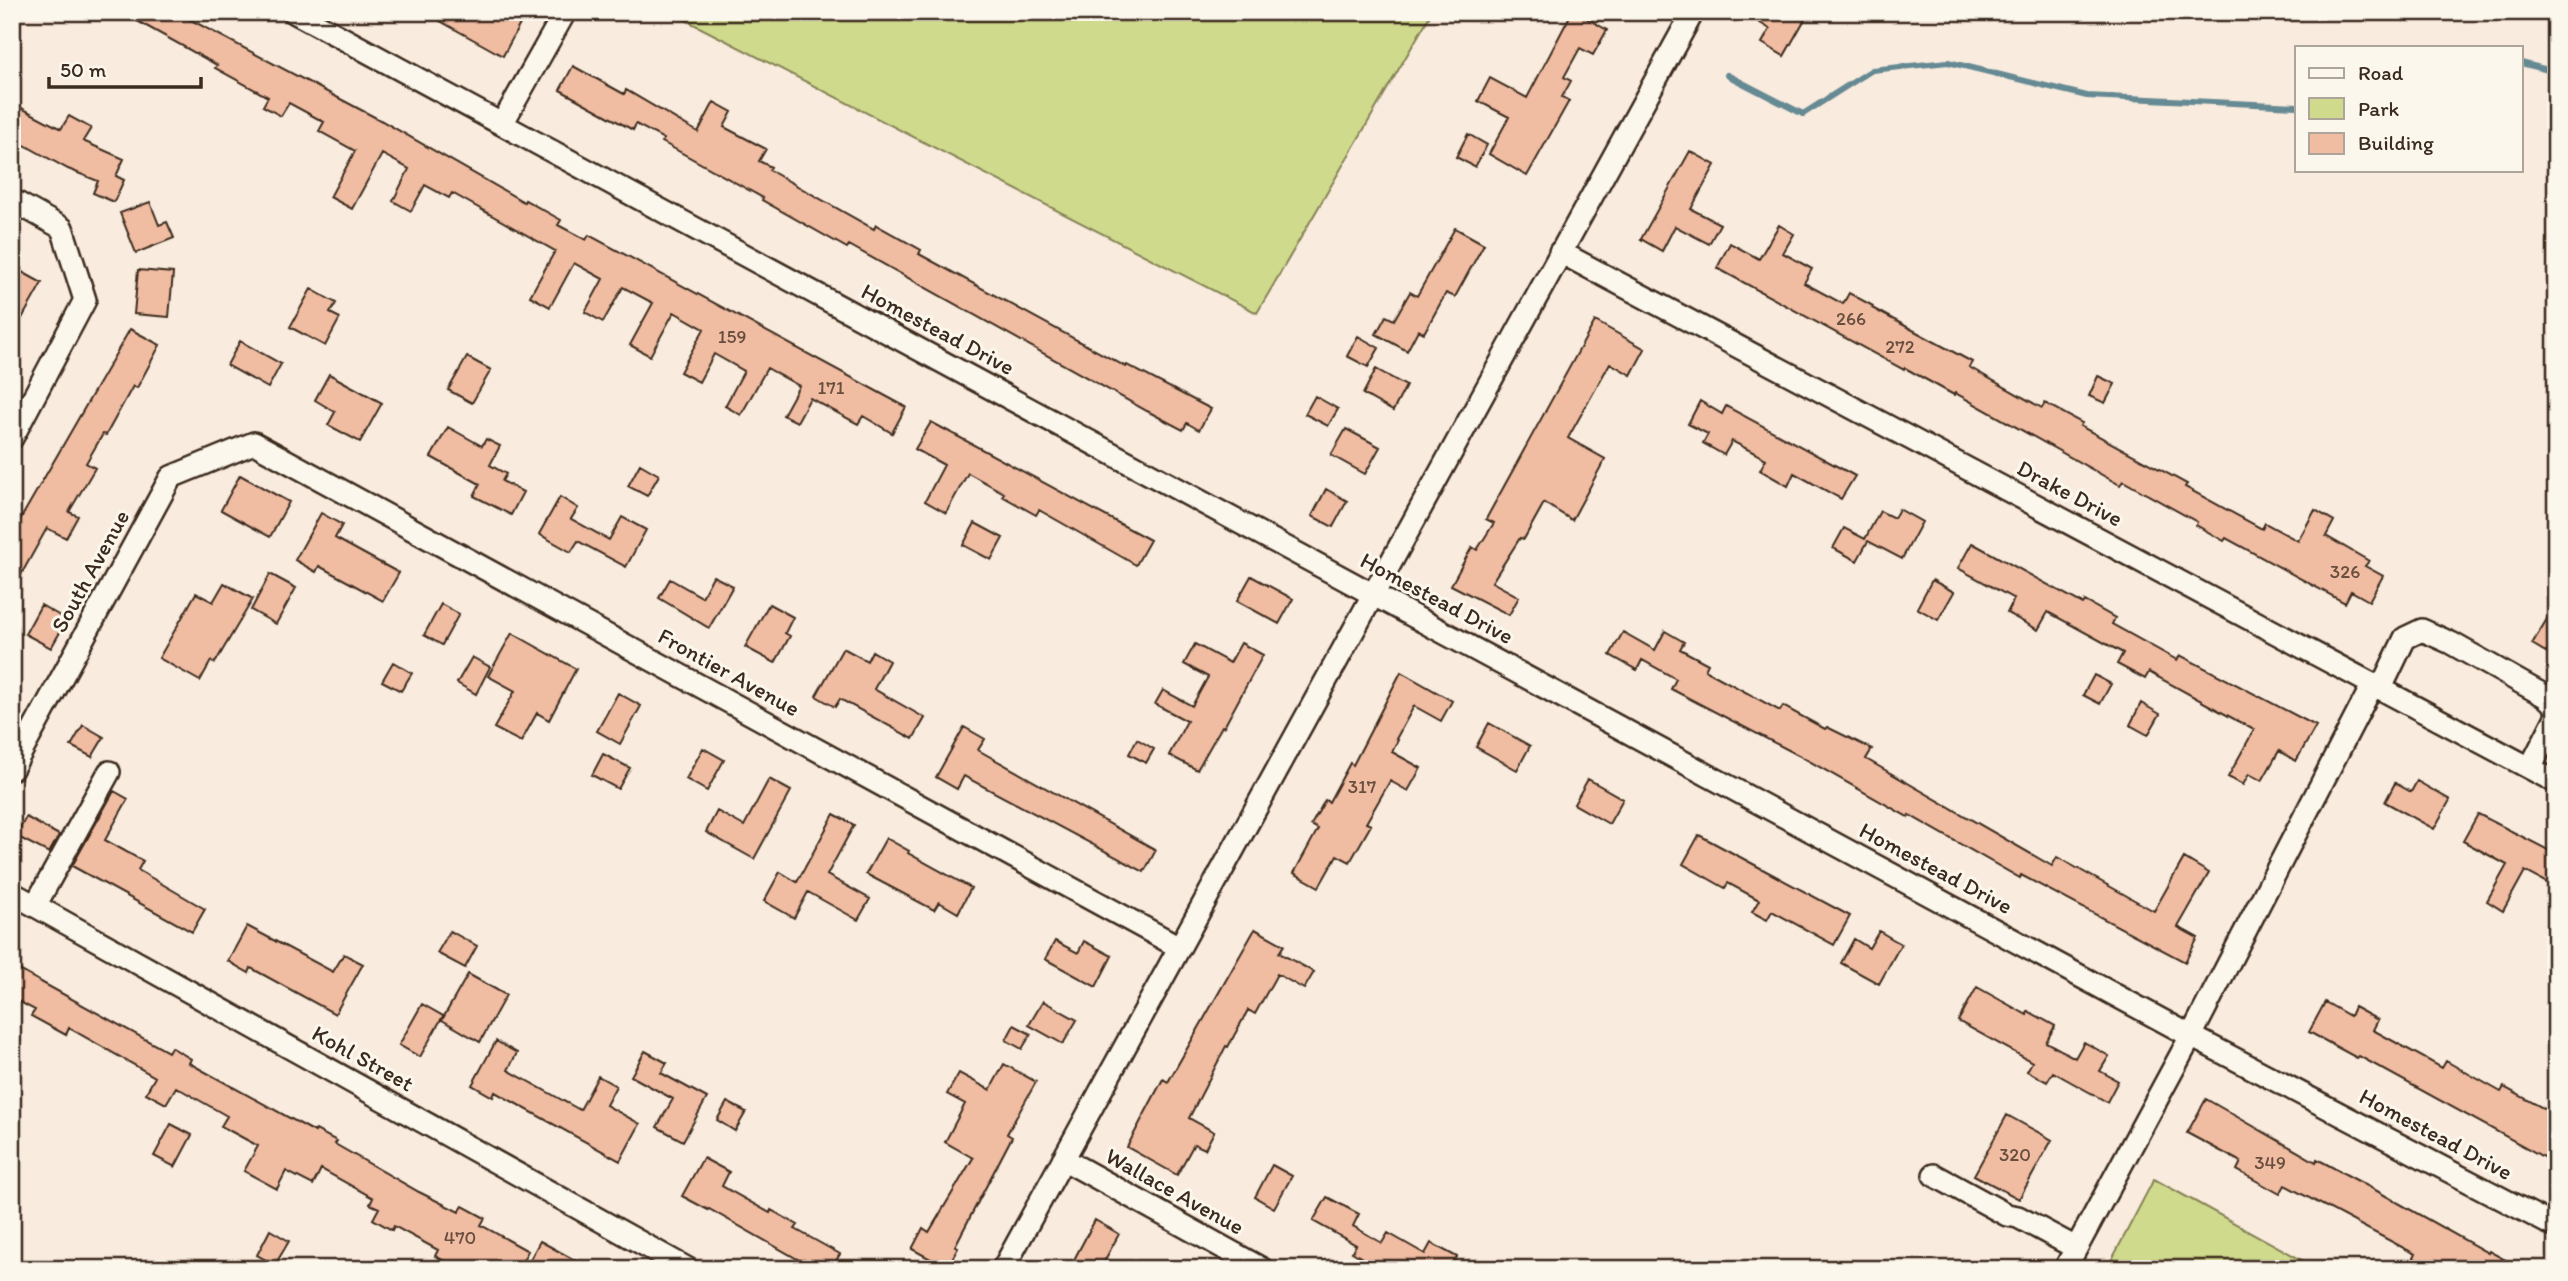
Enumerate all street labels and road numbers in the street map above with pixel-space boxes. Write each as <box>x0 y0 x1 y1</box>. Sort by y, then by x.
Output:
street label: Homestead Drive <box>857 277 1019 381</box>
street label: Drake Drive <box>2013 454 2127 532</box>
street label: South Avenue <box>45 505 135 637</box>
street label: Homestead Drive <box>1356 546 1518 650</box>
street label: Frontier Avenue <box>653 622 805 722</box>
street label: Homestead Drive <box>1855 816 2017 920</box>
street label: Kohl Street <box>307 1019 419 1097</box>
street label: Homestead Drive <box>2355 1082 2517 1186</box>
street label: Wallace Avenue <box>1101 1141 1249 1241</box>

